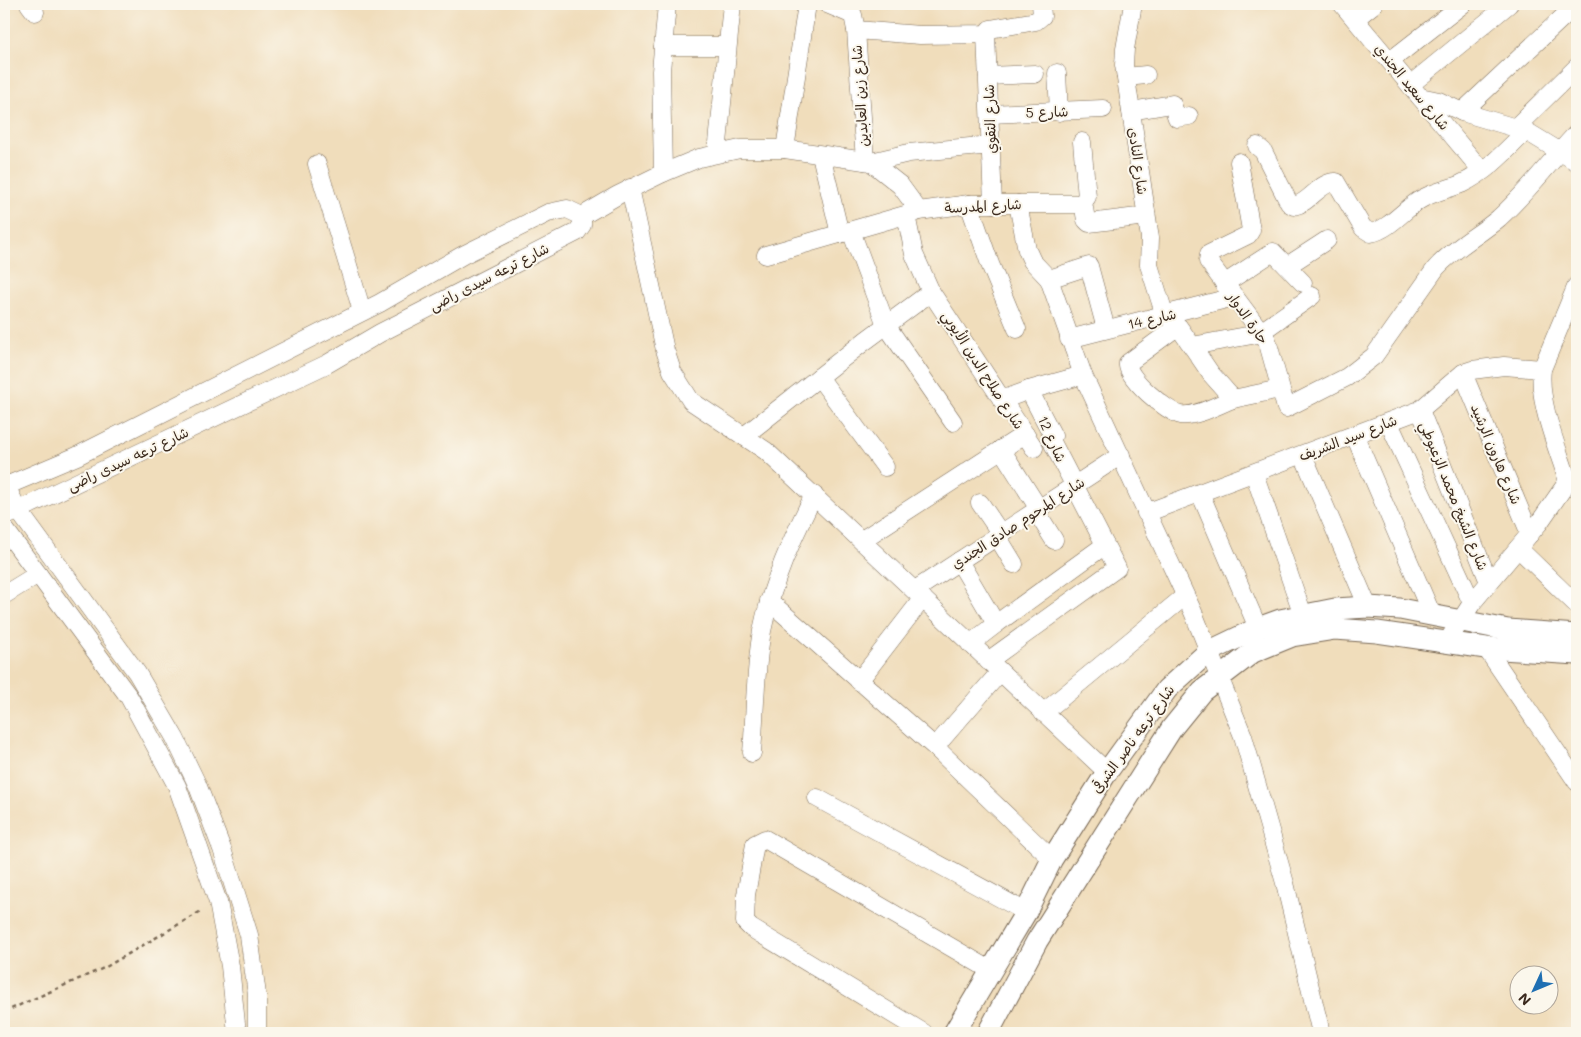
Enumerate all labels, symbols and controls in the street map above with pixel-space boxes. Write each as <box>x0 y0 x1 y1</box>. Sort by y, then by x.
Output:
street label: شارع سعيد الجندي <box>1369 39 1454 135</box>
street label: شارع زين العابدين <box>846 44 874 148</box>
street label: شارع التقوي <box>979 84 1002 154</box>
street label: شارع 5 <box>1025 101 1069 123</box>
street label: شارع النادى <box>1123 126 1153 196</box>
street label: شارع المدرسة <box>944 194 1022 218</box>
street label: شارع ترعه سيدى راضى <box>426 238 552 316</box>
street label: حارة الدوار <box>1223 287 1273 348</box>
street label: شارع 14 <box>1126 304 1178 334</box>
street label: شارع صلاح الدين الأيوبي <box>935 307 1029 435</box>
street label: شارع هارون الرشيد <box>1466 401 1526 507</box>
street label: شارع سيد الشريف <box>1296 410 1400 466</box>
street label: شارع 12 <box>1033 413 1071 465</box>
street label: شارع الشيخ محمد الزعبوطي <box>1412 418 1493 575</box>
street label: شارع ترعه سيدى راضى <box>64 422 192 496</box>
street label: شارع المرحوم صادق الجندي <box>947 472 1090 575</box>
street label: شارع ترعه ناصر الشرقى <box>1087 681 1179 797</box>
north arrow <box>1508 964 1558 1014</box>
text: N <box>1514 989 1535 1010</box>

